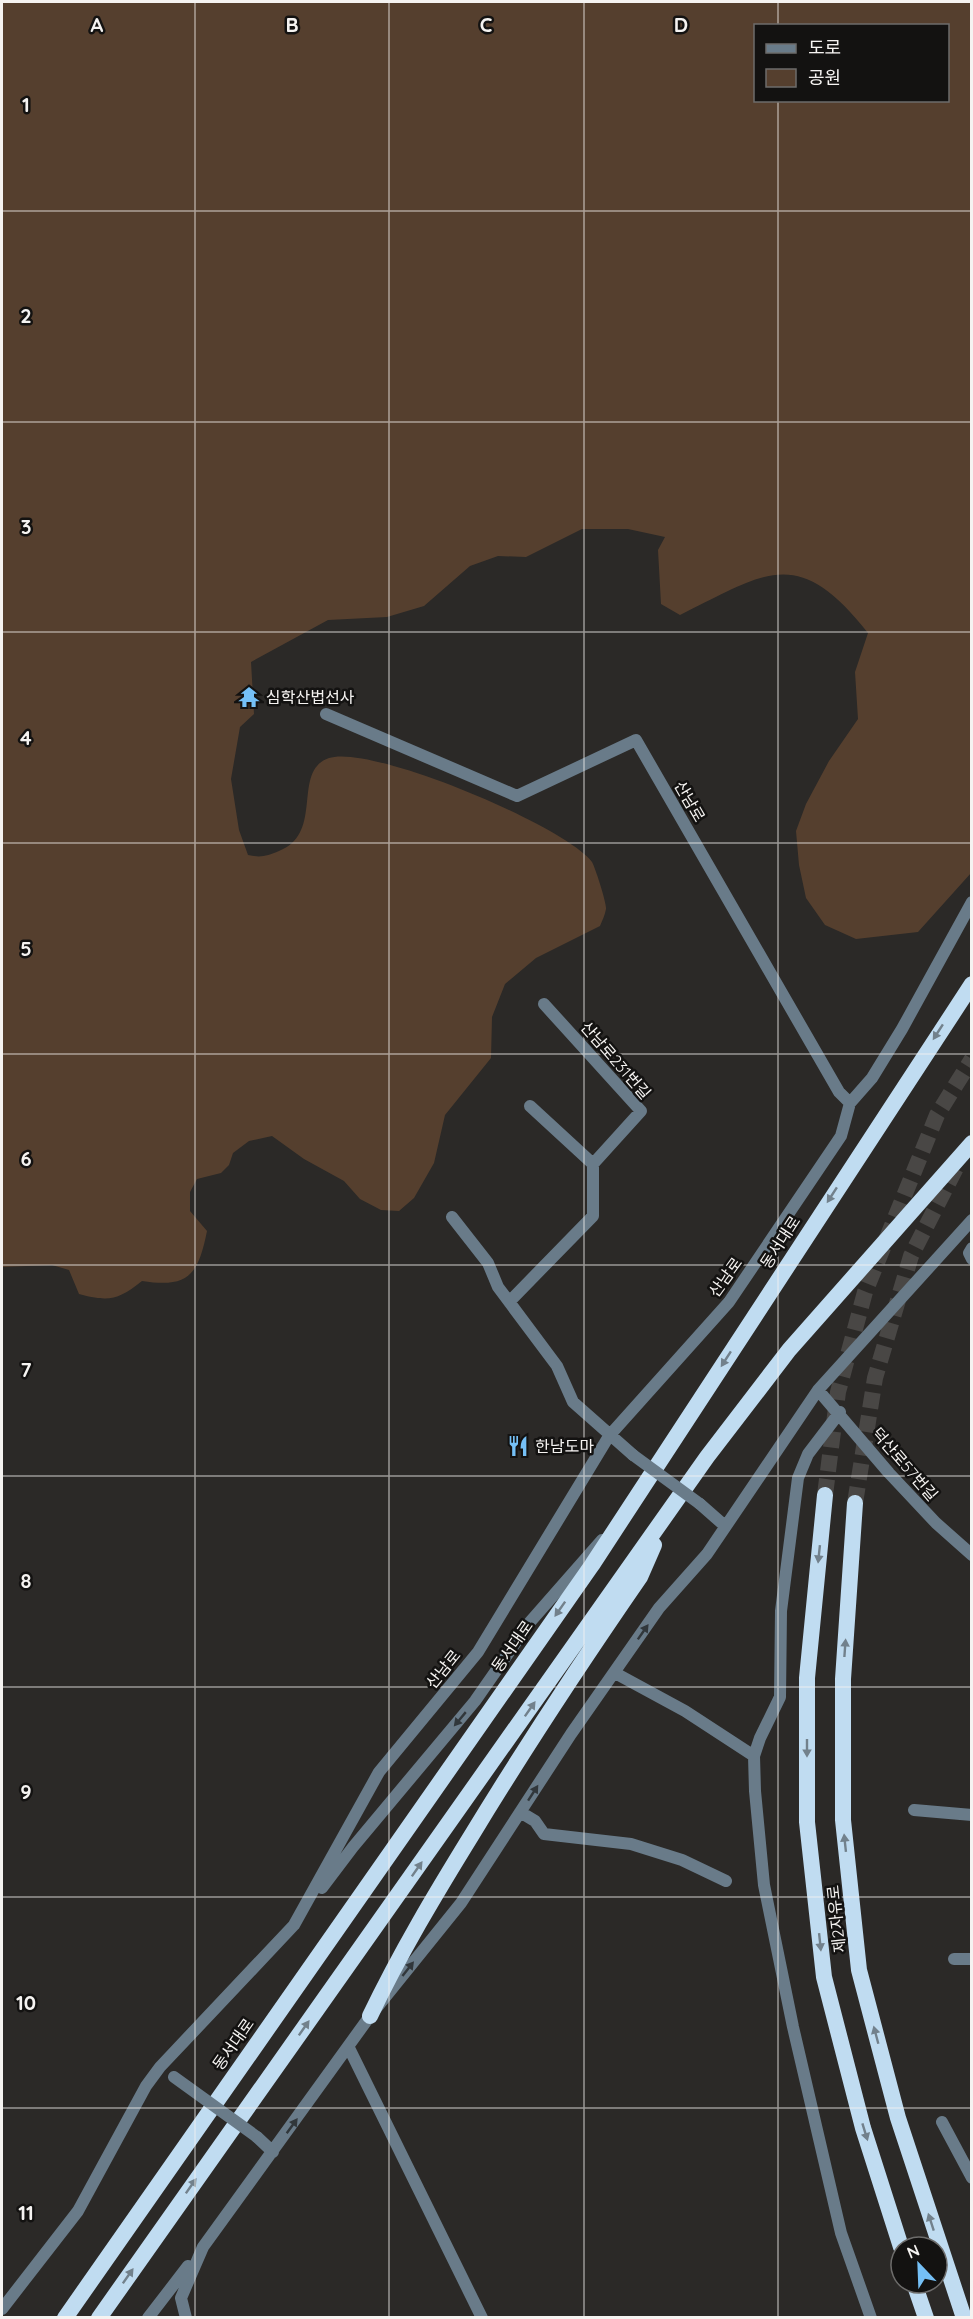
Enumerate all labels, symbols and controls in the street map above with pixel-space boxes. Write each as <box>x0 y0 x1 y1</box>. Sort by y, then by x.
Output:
text: A <box>91 12 104 37</box>
text: B <box>285 12 299 37</box>
text: C <box>480 12 493 37</box>
text: D <box>674 12 688 37</box>
legend <box>754 24 949 102</box>
text: 도로 <box>808 36 841 59</box>
text: 공원 <box>808 66 841 89</box>
text: 1 <box>22 92 30 117</box>
text: 2 <box>20 303 32 328</box>
text: 3 <box>21 514 31 539</box>
temple icon: 심학산법선사 <box>237 685 261 709</box>
place label: 심학산법선사 <box>266 687 355 707</box>
text: 4 <box>20 725 32 750</box>
street label: 산남로 <box>670 777 710 825</box>
text: 5 <box>20 936 32 961</box>
street label: 산남로231번길 <box>577 1017 655 1103</box>
one-way arrow <box>933 1024 944 1040</box>
text: 6 <box>20 1146 32 1171</box>
one-way arrow <box>826 1187 838 1203</box>
street label: 동서대로 <box>756 1212 805 1272</box>
street label: 산남로 <box>704 1253 746 1301</box>
one-way arrow <box>720 1351 731 1367</box>
text: 7 <box>21 1357 32 1382</box>
street label: 덕산로57번길 <box>868 1423 942 1505</box>
restaurant icon: 한남도마 <box>506 1434 530 1458</box>
place label: 한남도마 <box>535 1436 594 1456</box>
one-way arrow <box>814 1544 824 1563</box>
text: 8 <box>21 1568 32 1593</box>
one-way arrow <box>554 1601 566 1617</box>
street label: 동서대로 <box>487 1616 537 1676</box>
one-way arrow <box>637 1624 648 1640</box>
one-way arrow <box>841 1639 850 1658</box>
street label: 산남로 <box>421 1645 465 1692</box>
one-way arrow <box>523 1702 535 1717</box>
one-way arrow <box>454 1711 467 1727</box>
one-way arrow <box>802 1738 812 1757</box>
text: 9 <box>20 1779 32 1804</box>
one-way arrow <box>527 1785 538 1801</box>
one-way arrow <box>840 1834 850 1853</box>
one-way arrow <box>411 1861 423 1877</box>
street label: 제2자유로 <box>822 1884 849 1954</box>
one-way arrow <box>815 1933 825 1952</box>
one-way arrow <box>402 1962 414 1977</box>
text: 10 <box>16 1990 36 2015</box>
street label: 동서대로 <box>208 2014 258 2074</box>
one-way arrow <box>298 2020 310 2036</box>
one-way arrow <box>871 2026 881 2044</box>
one-way arrow <box>286 2118 298 2134</box>
one-way arrow <box>861 2123 870 2141</box>
one-way arrow <box>185 2179 197 2195</box>
text: 11 <box>18 2200 34 2225</box>
one-way arrow <box>926 2213 935 2231</box>
north arrow <box>889 2235 949 2295</box>
text: N <box>904 2240 922 2263</box>
one-way arrow <box>122 2268 134 2284</box>

